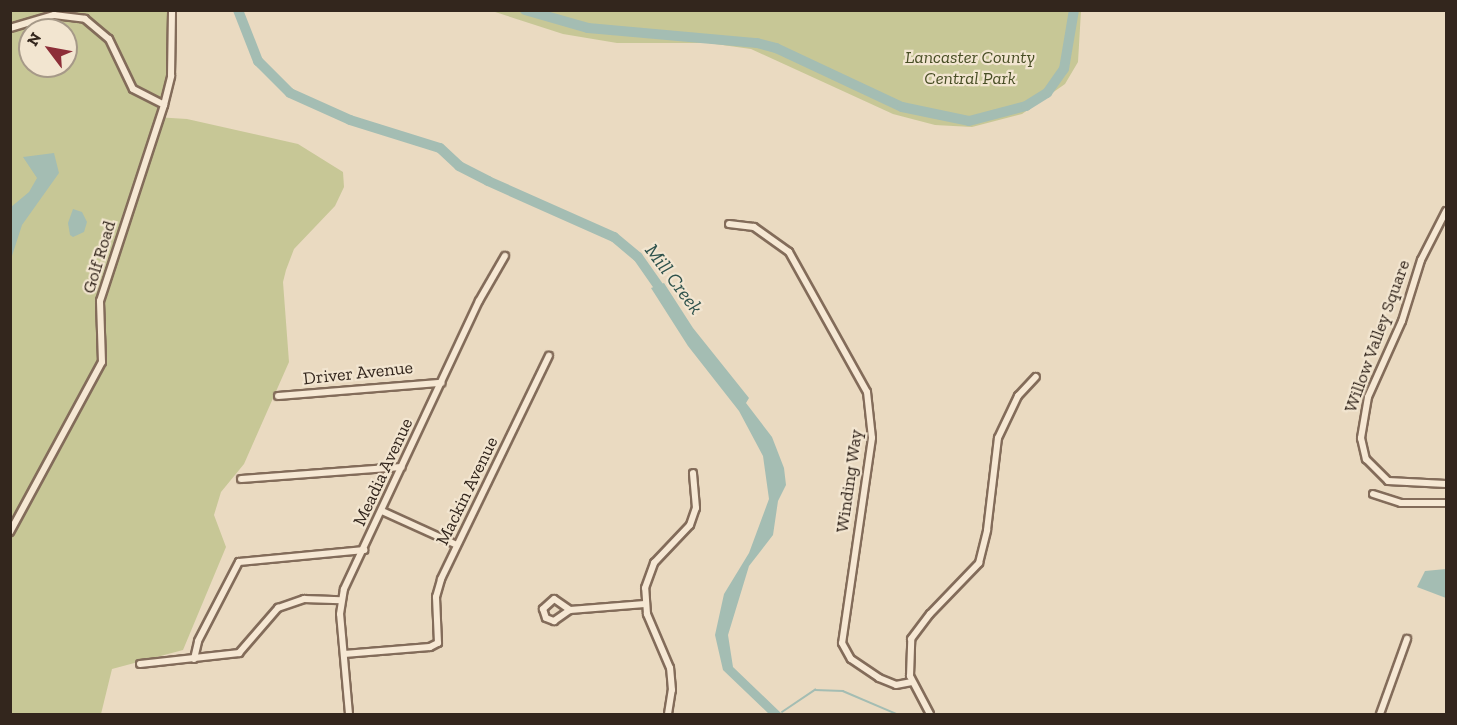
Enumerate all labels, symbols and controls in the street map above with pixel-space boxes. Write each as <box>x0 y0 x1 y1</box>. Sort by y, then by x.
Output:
north arrow <box>18 18 78 78</box>
text: N <box>23 29 45 49</box>
park label: Lancaster County Central Park <box>905 47 1035 90</box>
street label: Golf Road <box>78 218 120 296</box>
water label: Mill Creek <box>640 239 708 319</box>
street label: Willow Valley Square <box>1339 256 1415 416</box>
street label: Driver Avenue <box>302 356 414 390</box>
street label: Meadia Avenue <box>348 414 418 530</box>
street label: Winding Way <box>831 428 867 534</box>
street label: Mackin Avenue <box>431 433 503 549</box>

